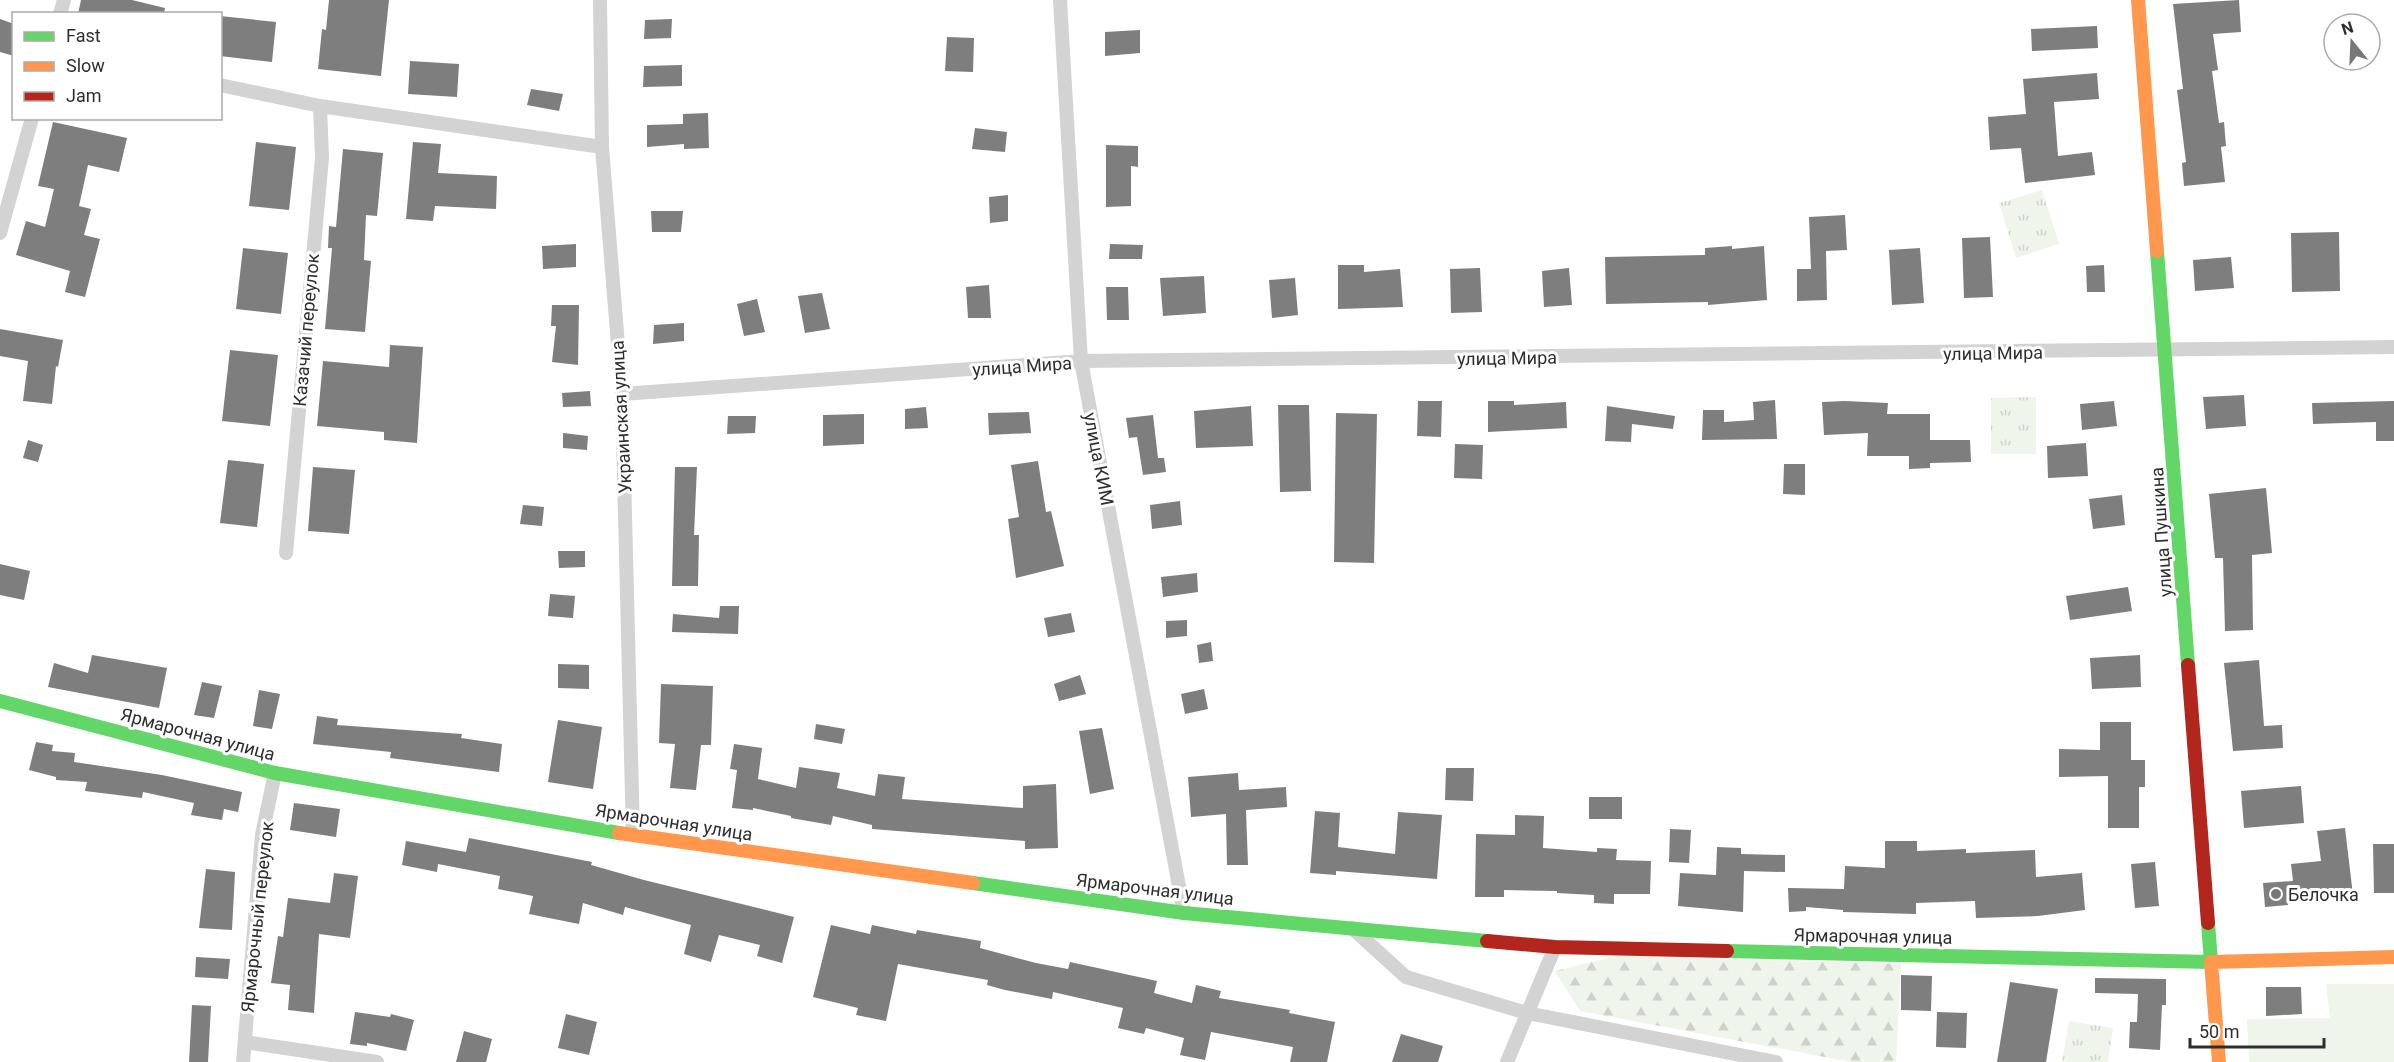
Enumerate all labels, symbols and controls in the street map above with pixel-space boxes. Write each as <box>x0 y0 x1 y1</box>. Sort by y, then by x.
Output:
legend <box>12 12 222 120</box>
north arrow <box>2322 12 2382 72</box>
text: N <box>2339 17 2356 39</box>
text: Fast <box>66 25 101 46</box>
text: Slow <box>66 55 105 76</box>
text: Jam <box>66 85 102 106</box>
street label: Казачий переулок <box>289 252 323 407</box>
street label: Украинская улица <box>606 340 636 494</box>
street label: улица Мира <box>1943 342 2043 364</box>
street label: улица Мира <box>1457 347 1557 369</box>
street label: улица Мира <box>971 352 1073 380</box>
street label: улица КИМ <box>1080 411 1118 507</box>
street label: улица Пушкина <box>2146 466 2176 598</box>
street label: Ярмарочная улица <box>119 703 277 765</box>
street label: Ярмарочная улица <box>594 799 754 845</box>
street label: Ярмарочный переулок <box>237 820 278 1014</box>
street label: Ярмарочная улица <box>1075 869 1235 909</box>
place label: Белочка <box>2288 884 2359 905</box>
marker: Белочка <box>2269 887 2283 901</box>
street label: Ярмарочная улица <box>1793 924 1953 948</box>
scale bar <box>2190 1011 2324 1049</box>
text: 50 m <box>2199 1021 2239 1042</box>

